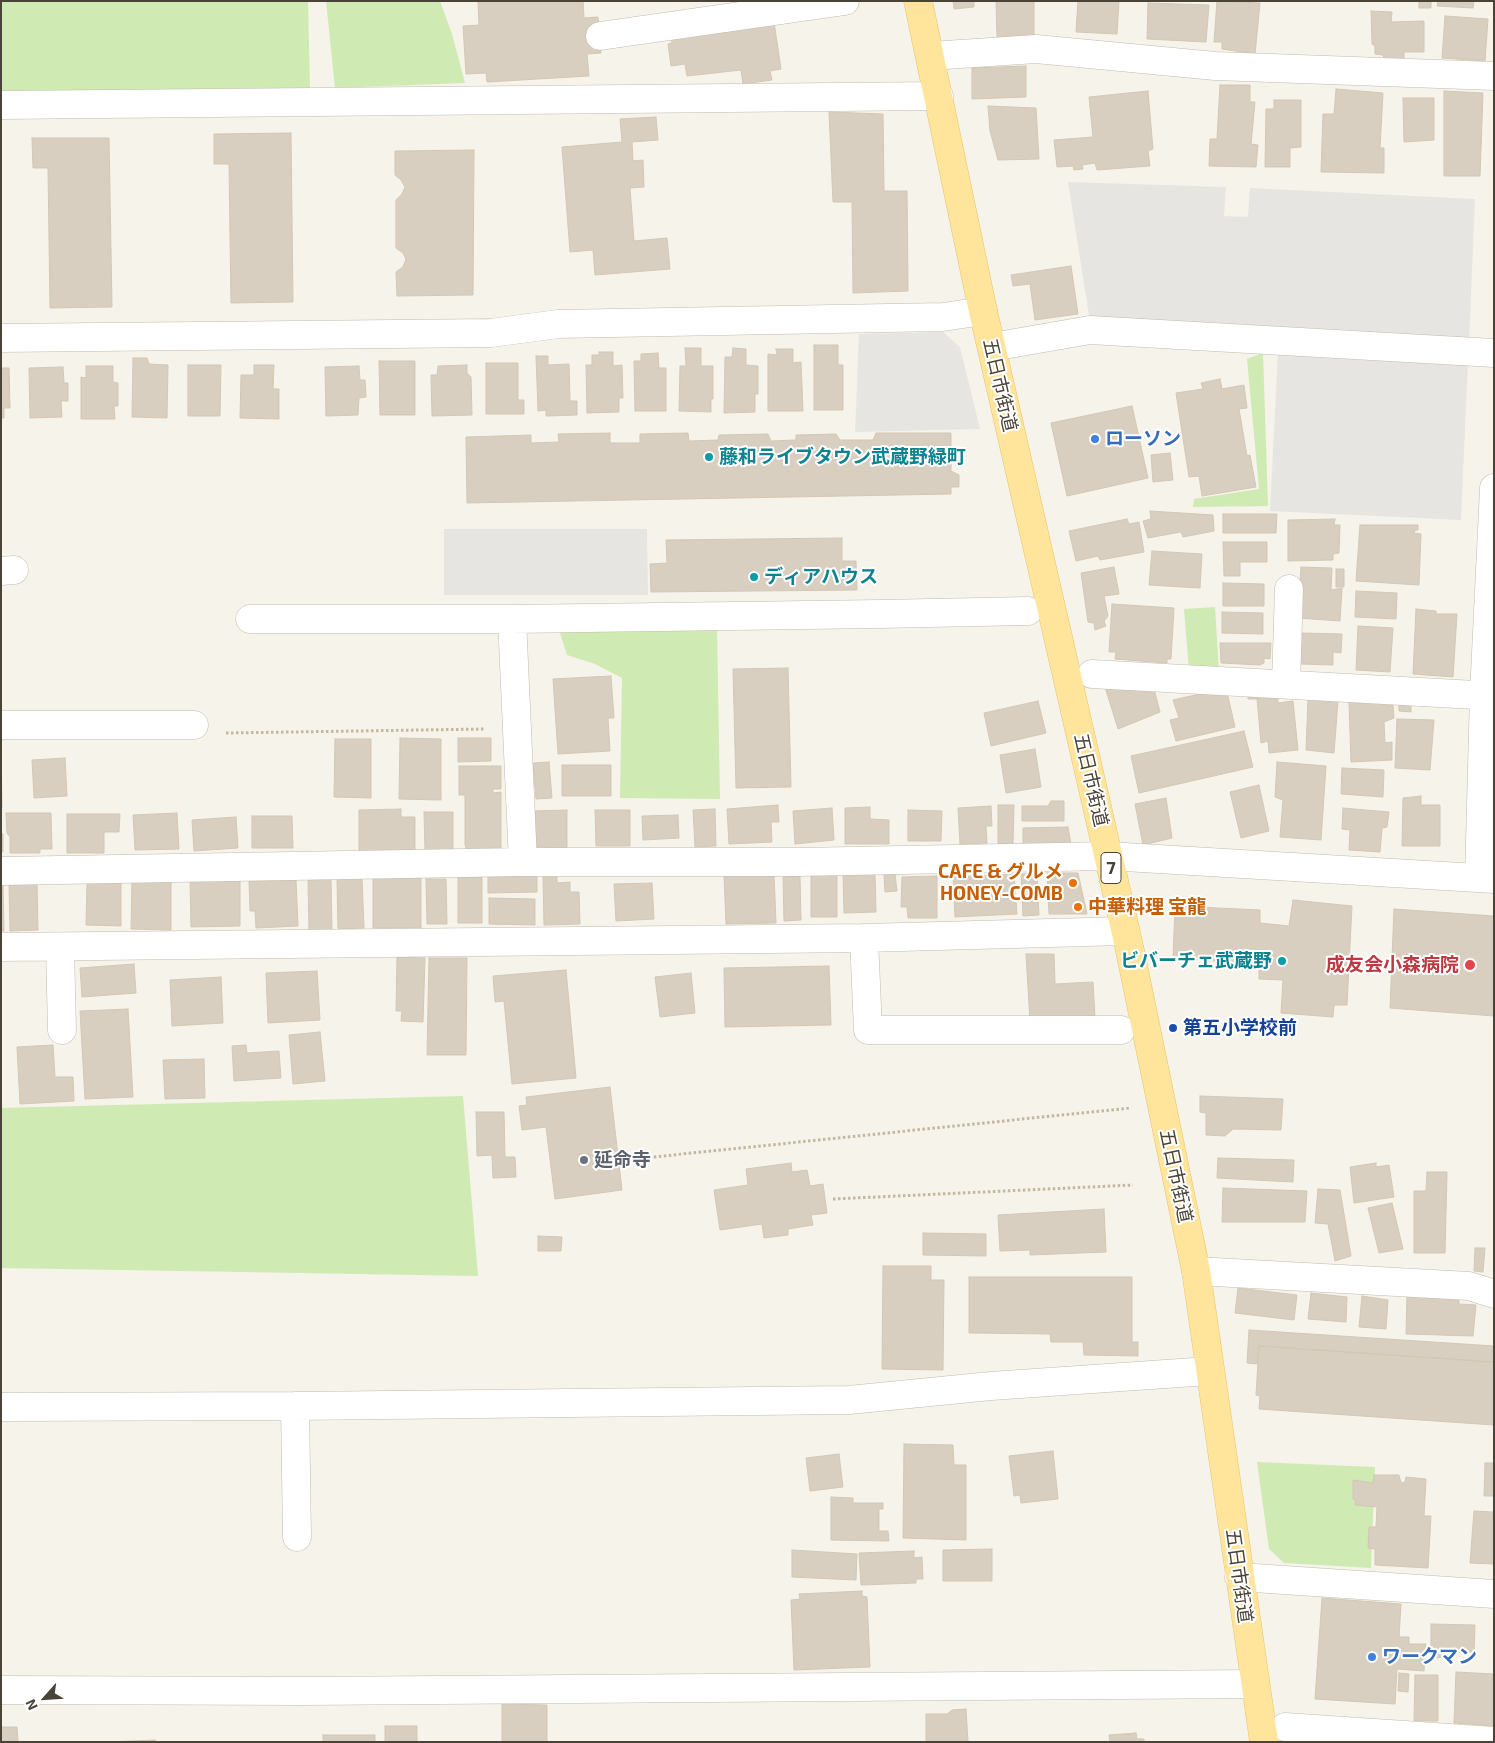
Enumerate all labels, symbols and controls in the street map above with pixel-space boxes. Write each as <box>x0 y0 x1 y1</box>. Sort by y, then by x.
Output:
street label: 五日市街道 <box>978 336 1022 434</box>
place label: ローソン <box>1105 428 1181 450</box>
marker: ローソン <box>1089 433 1101 445</box>
place label: 藤和ライブタウン武蔵野緑町 <box>719 446 966 468</box>
marker: 藤和ライブタウン武蔵野緑町 <box>703 451 715 463</box>
place label: ディアハウス <box>764 566 878 588</box>
marker: ディアハウス <box>748 571 760 583</box>
street label: 五日市街道 <box>1069 731 1113 829</box>
road number: 7 <box>1101 852 1121 884</box>
place label: CAFE & グルメ HONEY-COMB <box>938 861 1063 905</box>
marker: CAFE & グルメ HONEY-COMB <box>1067 877 1079 889</box>
place label: 中華料理 宝龍 <box>1088 896 1206 918</box>
marker: 中華料理 宝龍 <box>1072 901 1084 913</box>
place label: ビバーチェ武蔵野 <box>1120 950 1272 972</box>
place label: 成友会小森病院 <box>1326 954 1459 976</box>
marker: ビバーチェ武蔵野 <box>1276 955 1288 967</box>
marker: 成友会小森病院 <box>1463 958 1477 972</box>
place label: 第五小学校前 <box>1183 1017 1297 1039</box>
marker: 第五小学校前 <box>1167 1022 1179 1034</box>
street label: 五日市街道 <box>1155 1127 1197 1225</box>
place label: 延命寺 <box>594 1149 651 1171</box>
marker: 延命寺 <box>578 1154 590 1166</box>
street label: 五日市街道 <box>1221 1527 1257 1625</box>
place label: ワークマン <box>1382 1646 1477 1668</box>
marker: ワークマン <box>1366 1651 1378 1663</box>
north arrow <box>20 1673 70 1723</box>
text: N <box>21 1697 41 1713</box>

